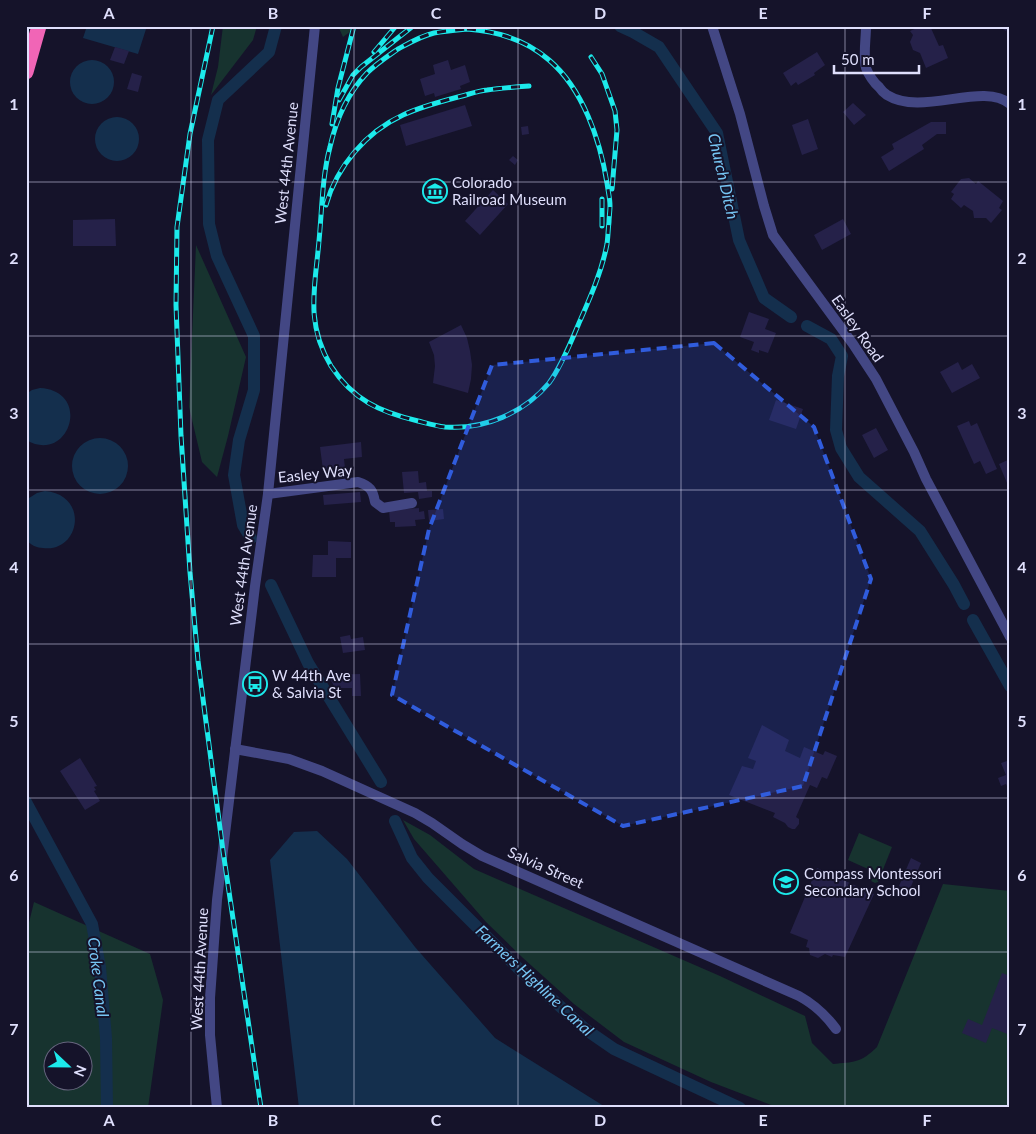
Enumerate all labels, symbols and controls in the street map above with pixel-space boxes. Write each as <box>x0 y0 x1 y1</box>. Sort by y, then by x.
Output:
text: A <box>102 3 115 22</box>
text: B <box>268 3 278 22</box>
text: C <box>431 3 442 22</box>
text: D <box>594 3 606 22</box>
text: E <box>758 3 768 22</box>
text: F <box>922 3 932 22</box>
scale bar <box>834 42 918 74</box>
text: 50 m <box>841 50 875 68</box>
text: 1 <box>9 94 19 113</box>
text: 1 <box>1017 94 1027 113</box>
street label: West 44th Avenue <box>271 101 301 225</box>
water label: Church Ditch <box>705 131 743 221</box>
place label: Colorado Railroad Museum <box>452 173 567 208</box>
museum icon: Colorado Railroad Museum <box>422 178 448 204</box>
text: 2 <box>9 248 19 267</box>
text: 2 <box>1017 248 1027 267</box>
street label: Easley Road <box>828 291 888 365</box>
text: 3 <box>9 403 19 422</box>
text: 3 <box>1017 403 1027 422</box>
street label: Easley Way <box>277 460 353 486</box>
street label: West 44th Avenue <box>226 503 260 627</box>
text: 4 <box>9 557 19 576</box>
text: 4 <box>1017 557 1027 576</box>
place label: W 44th Ave & Salvia St <box>272 666 351 701</box>
bus stop icon: W 44th Ave & Salvia St <box>242 671 268 697</box>
text: 5 <box>9 711 19 730</box>
text: 5 <box>1017 711 1027 730</box>
street label: Salvia Street <box>505 842 587 892</box>
place label: Compass Montessori Secondary School <box>804 864 942 899</box>
text: 6 <box>9 865 19 884</box>
text: 6 <box>1017 865 1027 884</box>
school or university icon: Compass Montessori Secondary School <box>773 869 799 895</box>
street label: West 44th Avenue <box>187 907 211 1031</box>
water label: Farmers Highline Canal <box>472 921 598 1040</box>
water label: Croke Canal <box>85 936 113 1018</box>
text: 7 <box>9 1019 19 1038</box>
text: 7 <box>1017 1019 1027 1038</box>
north arrow <box>42 1042 92 1092</box>
text: N <box>71 1063 90 1079</box>
text: A <box>102 1110 115 1129</box>
text: B <box>268 1110 278 1129</box>
text: C <box>431 1110 442 1129</box>
text: D <box>594 1110 606 1129</box>
text: E <box>758 1110 768 1129</box>
text: F <box>922 1110 932 1129</box>

